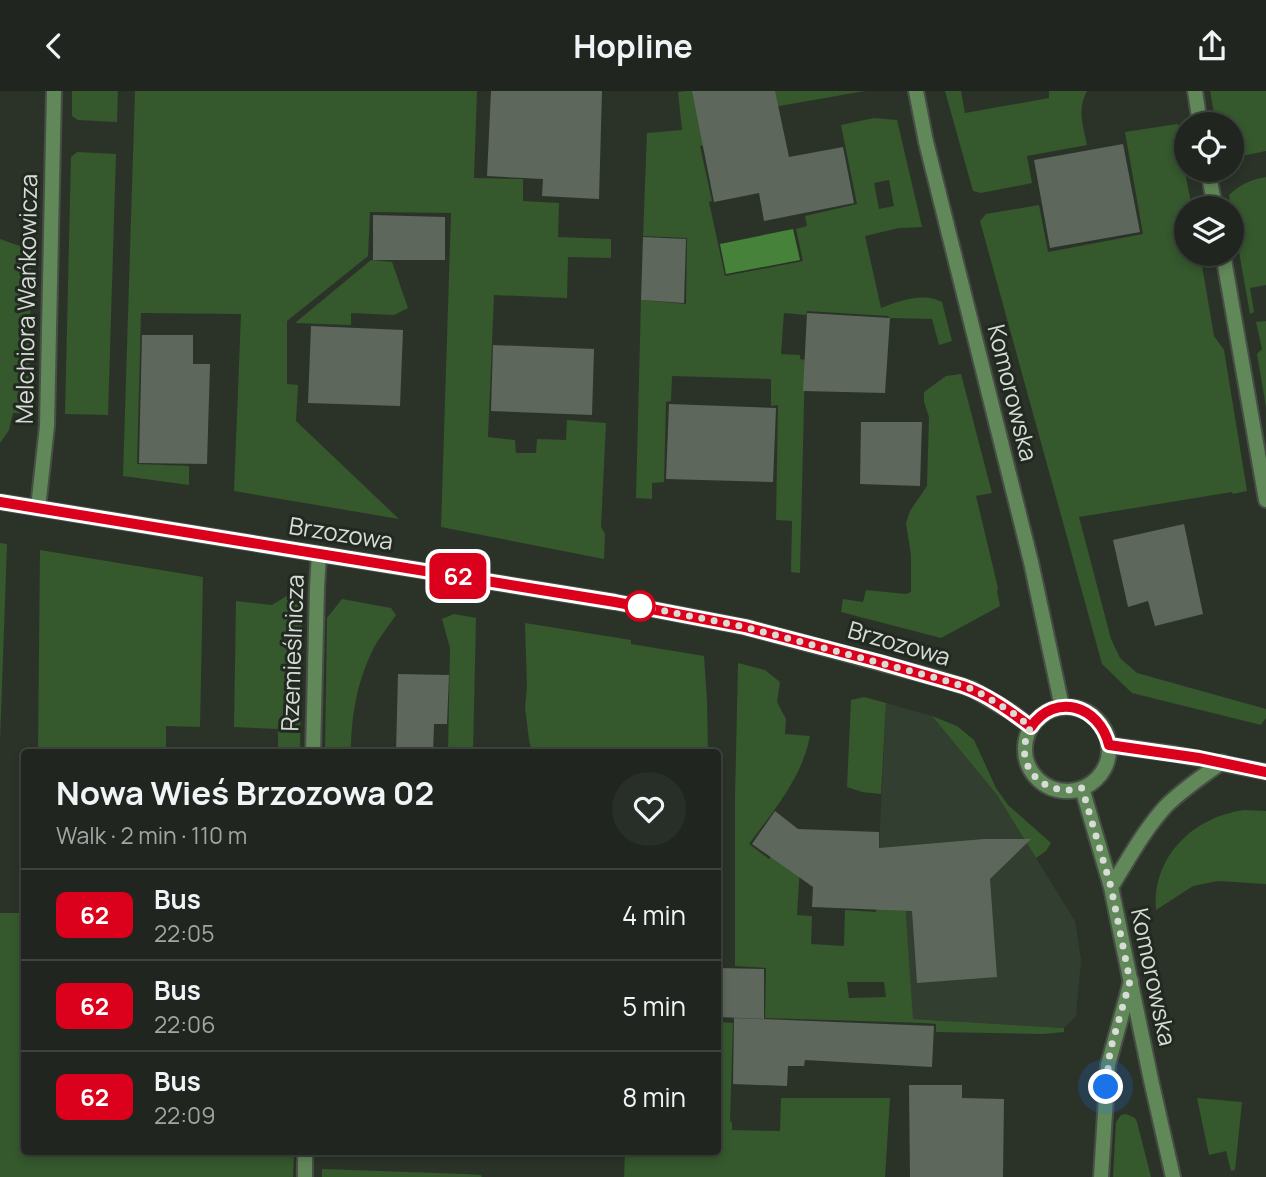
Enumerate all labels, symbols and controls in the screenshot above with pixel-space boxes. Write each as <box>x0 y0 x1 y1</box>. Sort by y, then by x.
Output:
text: Hopline <box>573 24 693 68</box>
icon: back <box>35 27 73 65</box>
icon: share <box>1193 27 1231 65</box>
map controls <box>1174 112 1244 266</box>
button: locate <box>1174 112 1244 182</box>
street label: Melchiora Wańkowicza <box>7 173 44 424</box>
button: layers <box>1174 196 1244 266</box>
street label: Komorowska <box>981 321 1046 464</box>
street label: Brzozowa <box>287 508 396 557</box>
line badge: 62 <box>426 553 490 599</box>
text: 62 <box>443 559 473 592</box>
street label: Rzemieślnicza <box>272 574 311 732</box>
unlabelled marker <box>625 591 655 621</box>
street label: Brzozowa <box>844 612 955 673</box>
text: Nowa Wieś Brzozowa 02 <box>56 770 434 815</box>
button: heart <box>612 772 686 846</box>
text: Walk · 2 min · 110 m <box>56 819 247 851</box>
text: Bus <box>154 881 201 917</box>
text: 4 min <box>622 897 686 933</box>
text: 62 <box>80 898 109 931</box>
street label: Komorowska <box>1124 905 1185 1049</box>
text: 22:05 <box>154 917 214 949</box>
text: Bus <box>154 972 201 1008</box>
text: 5 min <box>622 988 686 1024</box>
text: 62 <box>80 989 109 1022</box>
text: 22:06 <box>154 1008 215 1040</box>
text: Bus <box>154 1063 201 1099</box>
your location <box>1088 1069 1123 1104</box>
text: 8 min <box>622 1079 686 1115</box>
text: 62 <box>80 1080 109 1113</box>
text: 22:09 <box>154 1099 215 1131</box>

